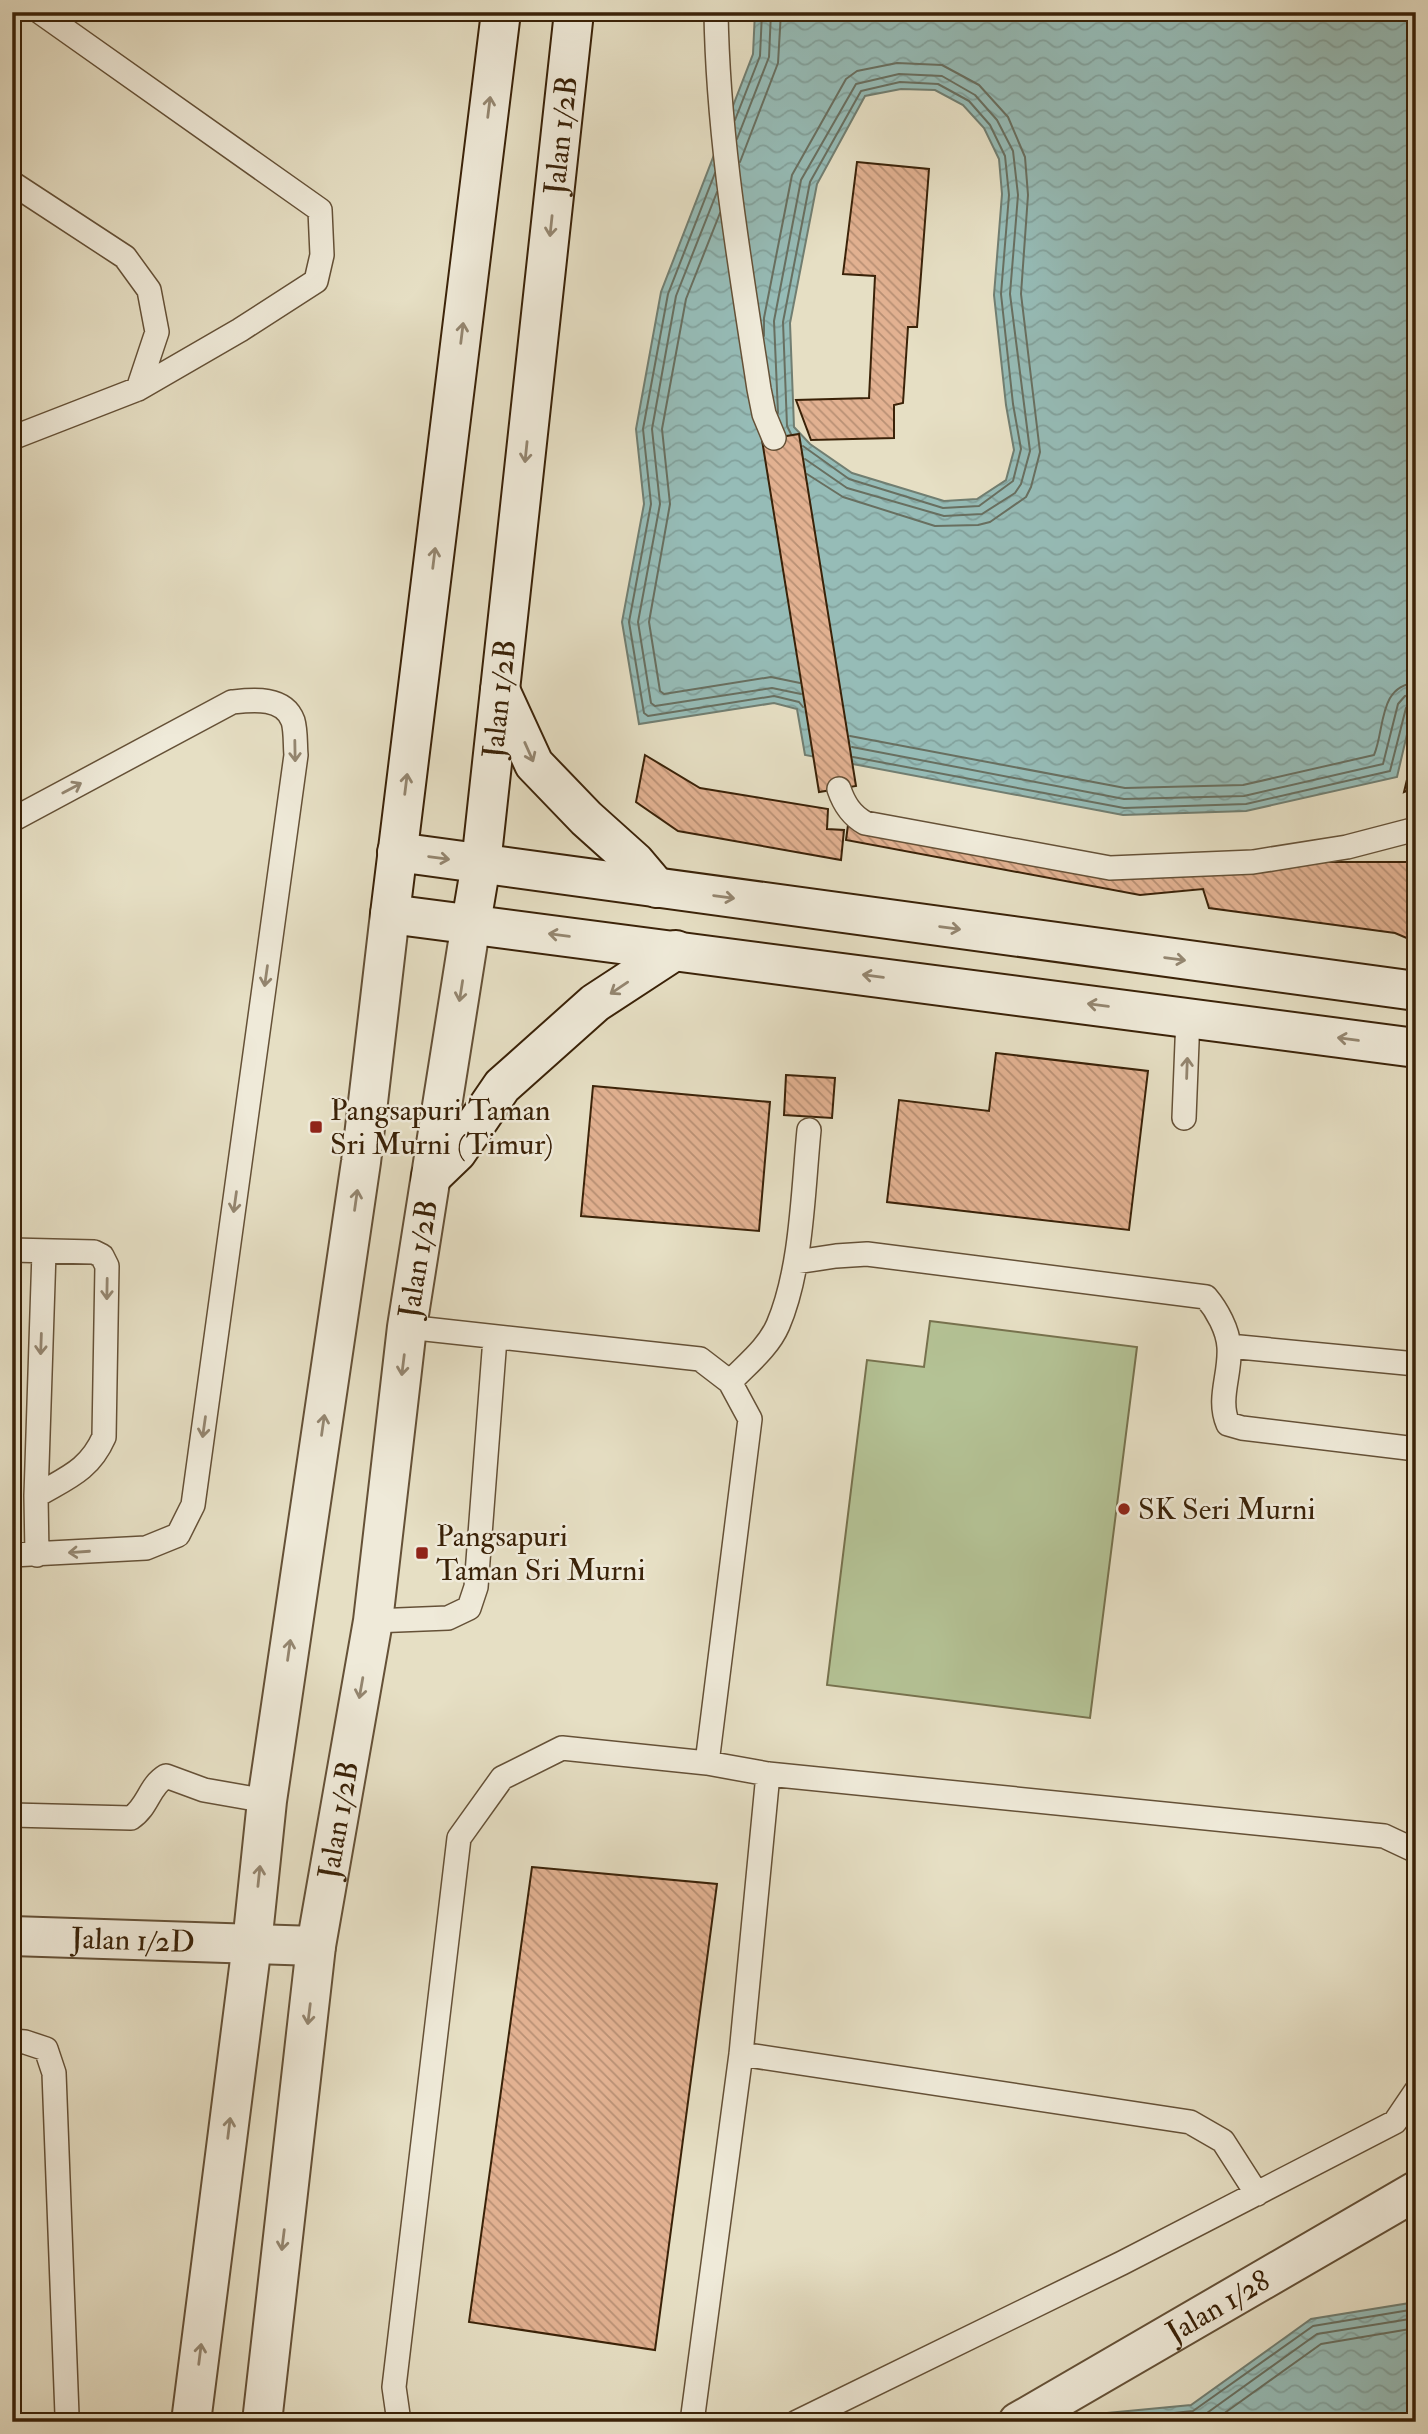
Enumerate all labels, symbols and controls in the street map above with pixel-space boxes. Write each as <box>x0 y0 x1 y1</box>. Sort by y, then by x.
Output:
street label: Jalan 1/2B <box>536 74 585 197</box>
one-way arrow <box>483 96 496 119</box>
one-way arrow <box>544 214 557 237</box>
one-way arrow <box>455 322 468 345</box>
one-way arrow <box>520 441 533 463</box>
one-way arrow <box>427 548 440 570</box>
street label: Jalan 1/2B <box>474 638 524 761</box>
one-way arrow <box>288 739 301 762</box>
one-way arrow <box>522 741 536 762</box>
one-way arrow <box>399 773 412 796</box>
one-way arrow <box>62 780 82 794</box>
one-way arrow <box>427 852 450 865</box>
one-way arrow <box>712 891 735 904</box>
one-way arrow <box>938 921 961 934</box>
one-way arrow <box>549 928 571 941</box>
one-way arrow <box>1163 952 1186 965</box>
one-way arrow <box>259 964 272 987</box>
one-way arrow <box>862 969 885 982</box>
one-way arrow <box>454 979 467 1002</box>
one-way arrow <box>610 981 629 995</box>
one-way arrow <box>1087 998 1110 1011</box>
one-way arrow <box>1337 1032 1360 1045</box>
one-way arrow <box>1180 1056 1193 1079</box>
place label: Pangsapuri Taman Sri Murni (Timur) <box>330 1092 553 1163</box>
marker: Pangsapuri Taman Sri Murni (Timur) <box>308 1119 324 1135</box>
one-way arrow <box>350 1189 363 1212</box>
one-way arrow <box>228 1190 241 1213</box>
street label: Jalan 1/2B <box>390 1197 445 1322</box>
one-way arrow <box>100 1277 113 1300</box>
one-way arrow <box>35 1333 48 1356</box>
one-way arrow <box>396 1353 409 1376</box>
one-way arrow <box>316 1414 329 1437</box>
one-way arrow <box>197 1415 210 1438</box>
place label: SK Seri Murni <box>1138 1491 1315 1528</box>
marker: SK Seri Murni <box>1116 1501 1132 1517</box>
place label: Pangsapuri Taman Sri Murni <box>436 1518 645 1589</box>
marker: Pangsapuri Taman Sri Murni <box>414 1545 430 1561</box>
one-way arrow <box>68 1546 91 1559</box>
one-way arrow <box>283 1639 296 1662</box>
one-way arrow <box>354 1676 367 1699</box>
street label: Jalan 1/2B <box>309 1758 367 1883</box>
one-way arrow <box>253 1865 266 1887</box>
street label: Jalan 1/2D <box>69 1919 195 1961</box>
one-way arrow <box>302 2002 315 2025</box>
one-way arrow <box>222 2118 235 2140</box>
one-way arrow <box>276 2228 289 2251</box>
street label: Jalan 1/28 <box>1159 2262 1276 2351</box>
one-way arrow <box>193 2343 206 2366</box>

